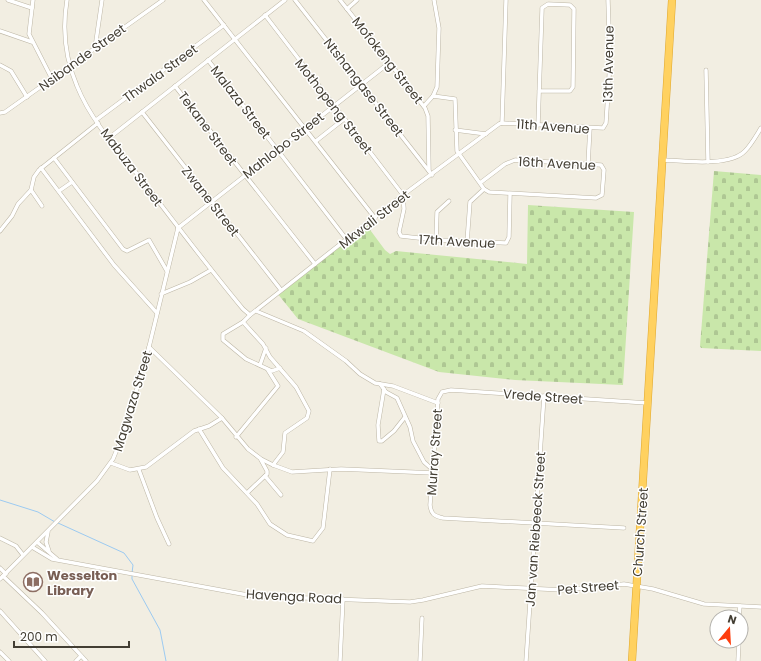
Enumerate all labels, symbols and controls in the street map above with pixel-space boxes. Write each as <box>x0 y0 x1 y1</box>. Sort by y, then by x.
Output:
street label: Mofokeng Street <box>348 13 428 108</box>
street label: Nsibande Street <box>35 19 130 95</box>
street label: 13th Avenue <box>598 25 619 103</box>
street label: Ntshangase Street <box>319 34 408 141</box>
street label: Thwala Street <box>119 40 202 107</box>
street label: Mothopeng Street <box>290 55 377 158</box>
street label: Malaza Street <box>206 62 275 143</box>
street label: Tekane Street <box>173 87 242 170</box>
street label: Mahlobo Street <box>239 107 328 183</box>
street label: 11th Avenue <box>516 114 590 139</box>
street label: Mabuza Street <box>96 124 167 210</box>
street label: 16th Avenue <box>518 152 596 175</box>
street label: Zwane Street <box>177 162 244 241</box>
street label: Mkwali Street <box>335 185 414 253</box>
street label: 17th Avenue <box>418 230 496 253</box>
street label: Magwaza Street <box>108 348 157 454</box>
street label: Vrede Street <box>502 384 584 409</box>
street label: Murray Street <box>422 408 447 496</box>
street label: Jan van Riebeeck Street <box>521 451 550 607</box>
street label: Church Street <box>628 487 653 577</box>
place label: Wesselton Library <box>47 566 118 600</box>
library icon: Wesselton Library <box>22 571 44 593</box>
street label: Pet Street <box>556 575 620 600</box>
street label: Havenga Road <box>245 584 343 609</box>
north arrow <box>709 609 749 649</box>
text: N <box>726 611 739 628</box>
scale bar <box>14 623 129 649</box>
text: 200 m <box>20 628 58 645</box>

